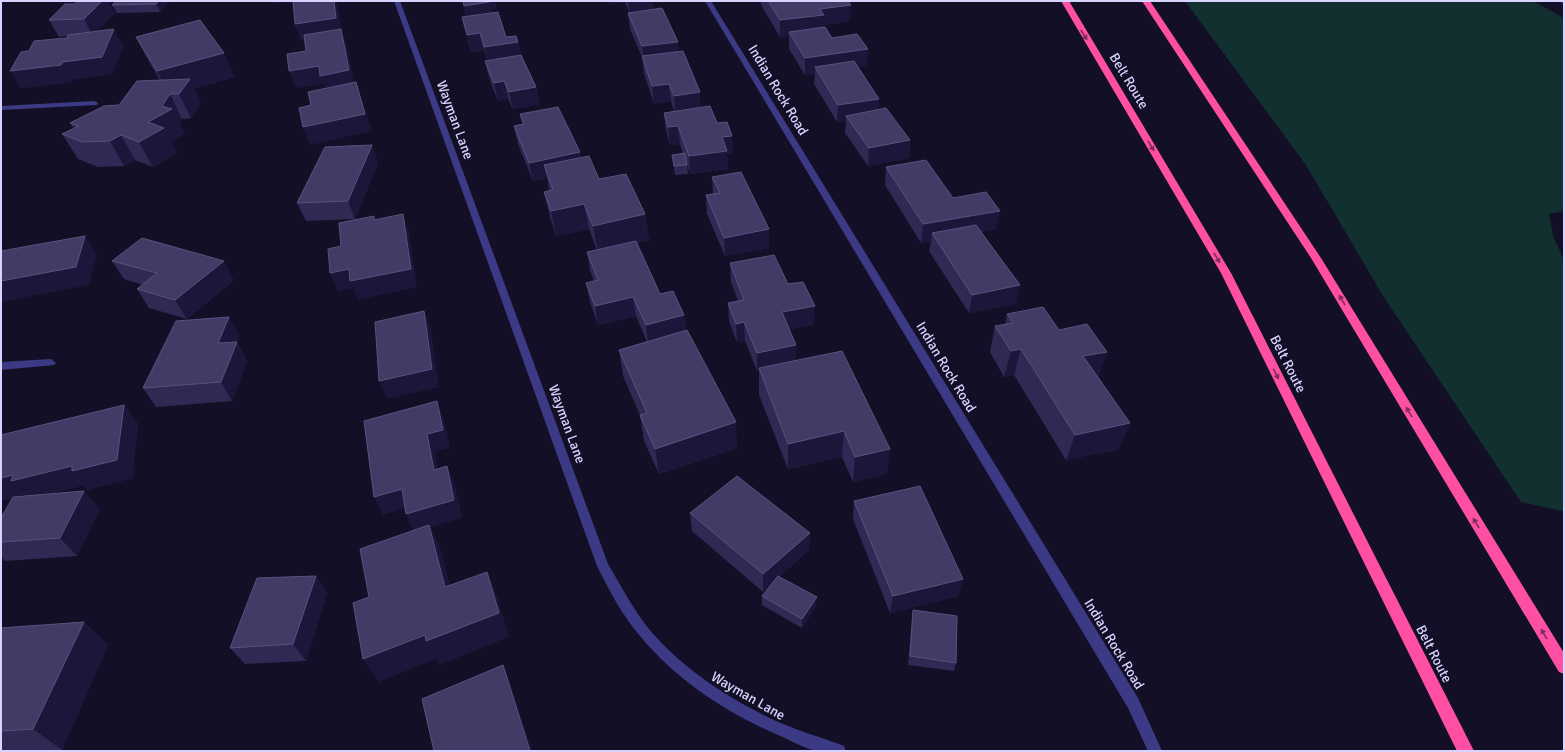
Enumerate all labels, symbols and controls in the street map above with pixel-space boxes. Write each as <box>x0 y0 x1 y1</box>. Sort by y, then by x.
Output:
one-way arrow <box>1081 29 1088 41</box>
street label: Indian Rock Road <box>744 42 812 138</box>
street label: Belt Route <box>1106 50 1152 112</box>
street label: Wayman Lane <box>433 78 477 162</box>
one-way arrow <box>1147 140 1154 152</box>
one-way arrow <box>1213 252 1220 264</box>
one-way arrow <box>1338 294 1345 306</box>
street label: Indian Rock Road <box>912 319 980 415</box>
street label: Belt Route <box>1266 332 1310 396</box>
one-way arrow <box>1273 368 1279 380</box>
street label: Wayman Lane <box>545 382 589 466</box>
one-way arrow <box>1405 407 1413 417</box>
one-way arrow <box>1473 517 1480 529</box>
street label: Indian Rock Road <box>1080 596 1148 692</box>
street label: Belt Route <box>1412 622 1456 686</box>
one-way arrow <box>1540 628 1547 640</box>
street label: Wayman Lane <box>708 668 788 724</box>

